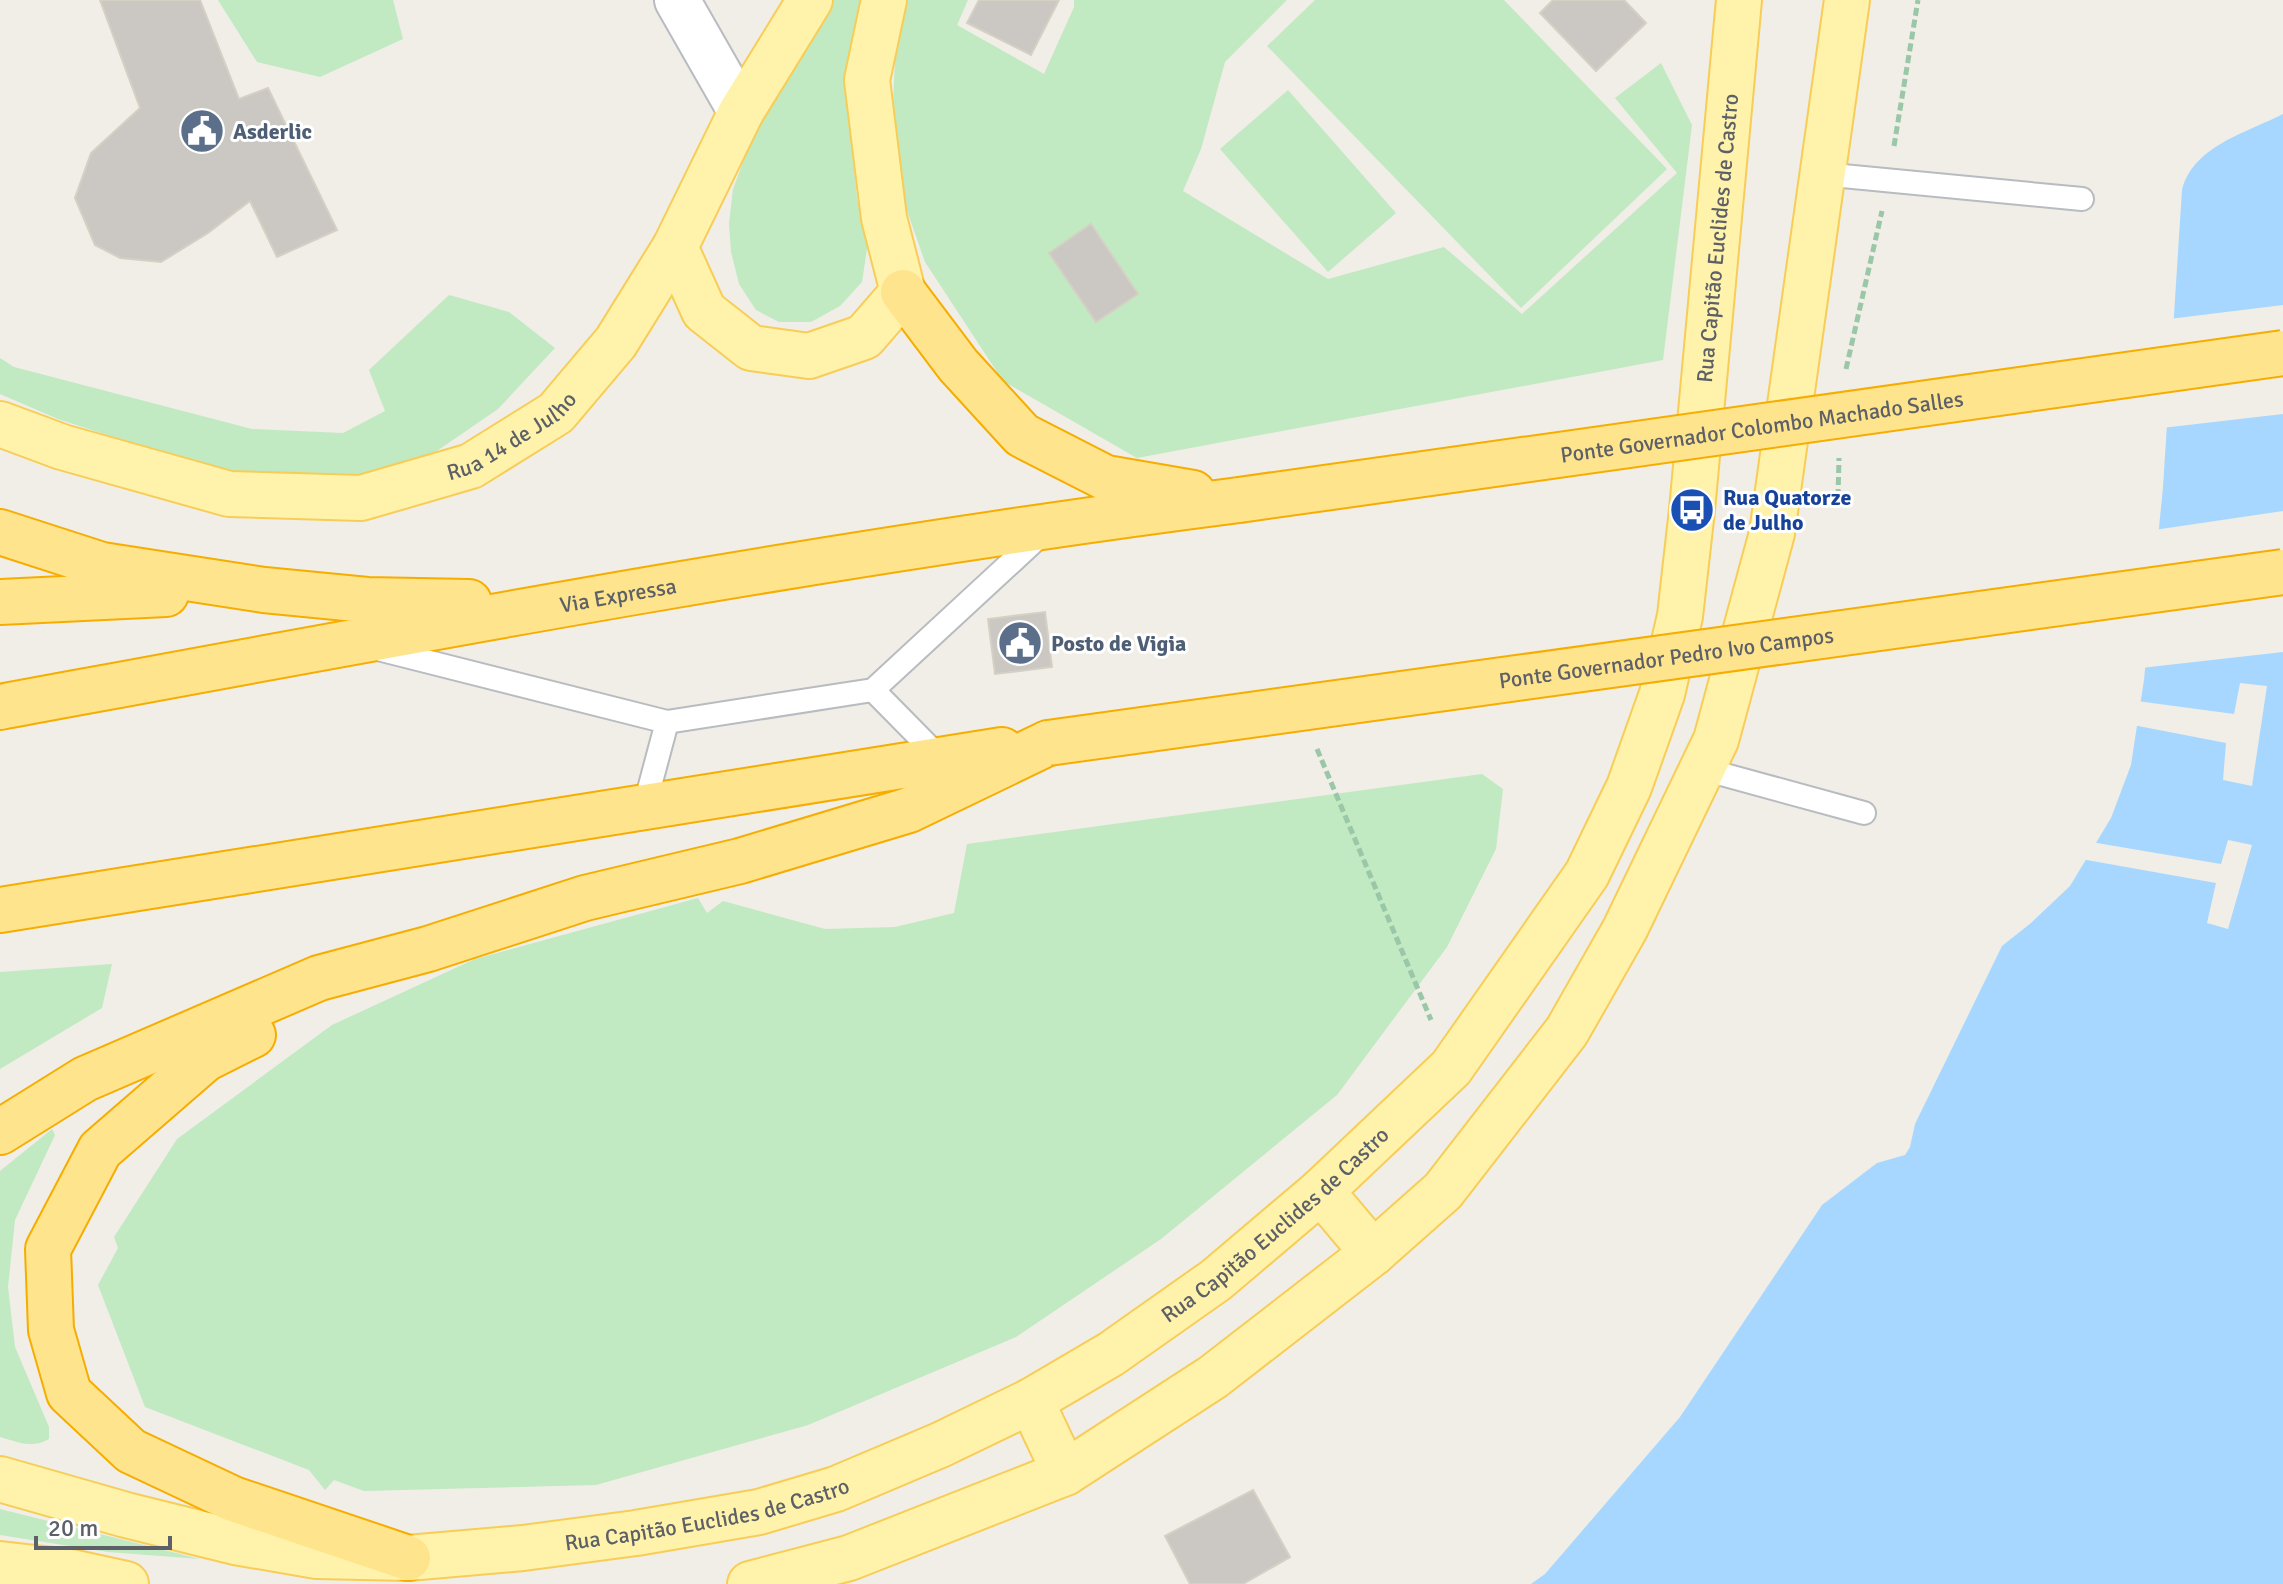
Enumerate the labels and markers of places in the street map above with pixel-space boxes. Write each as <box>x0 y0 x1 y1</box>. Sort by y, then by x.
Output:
public building icon: Asderlic <box>178 107 226 155</box>
place label: Asderlic <box>233 118 312 145</box>
place label: Rua Quatorze de Julho <box>1723 484 1851 536</box>
bus stop icon: Rua Quatorze de Julho <box>1668 486 1716 534</box>
public building icon: Posto de Vigia <box>996 619 1044 667</box>
place label: Posto de Vigia <box>1051 630 1186 657</box>

